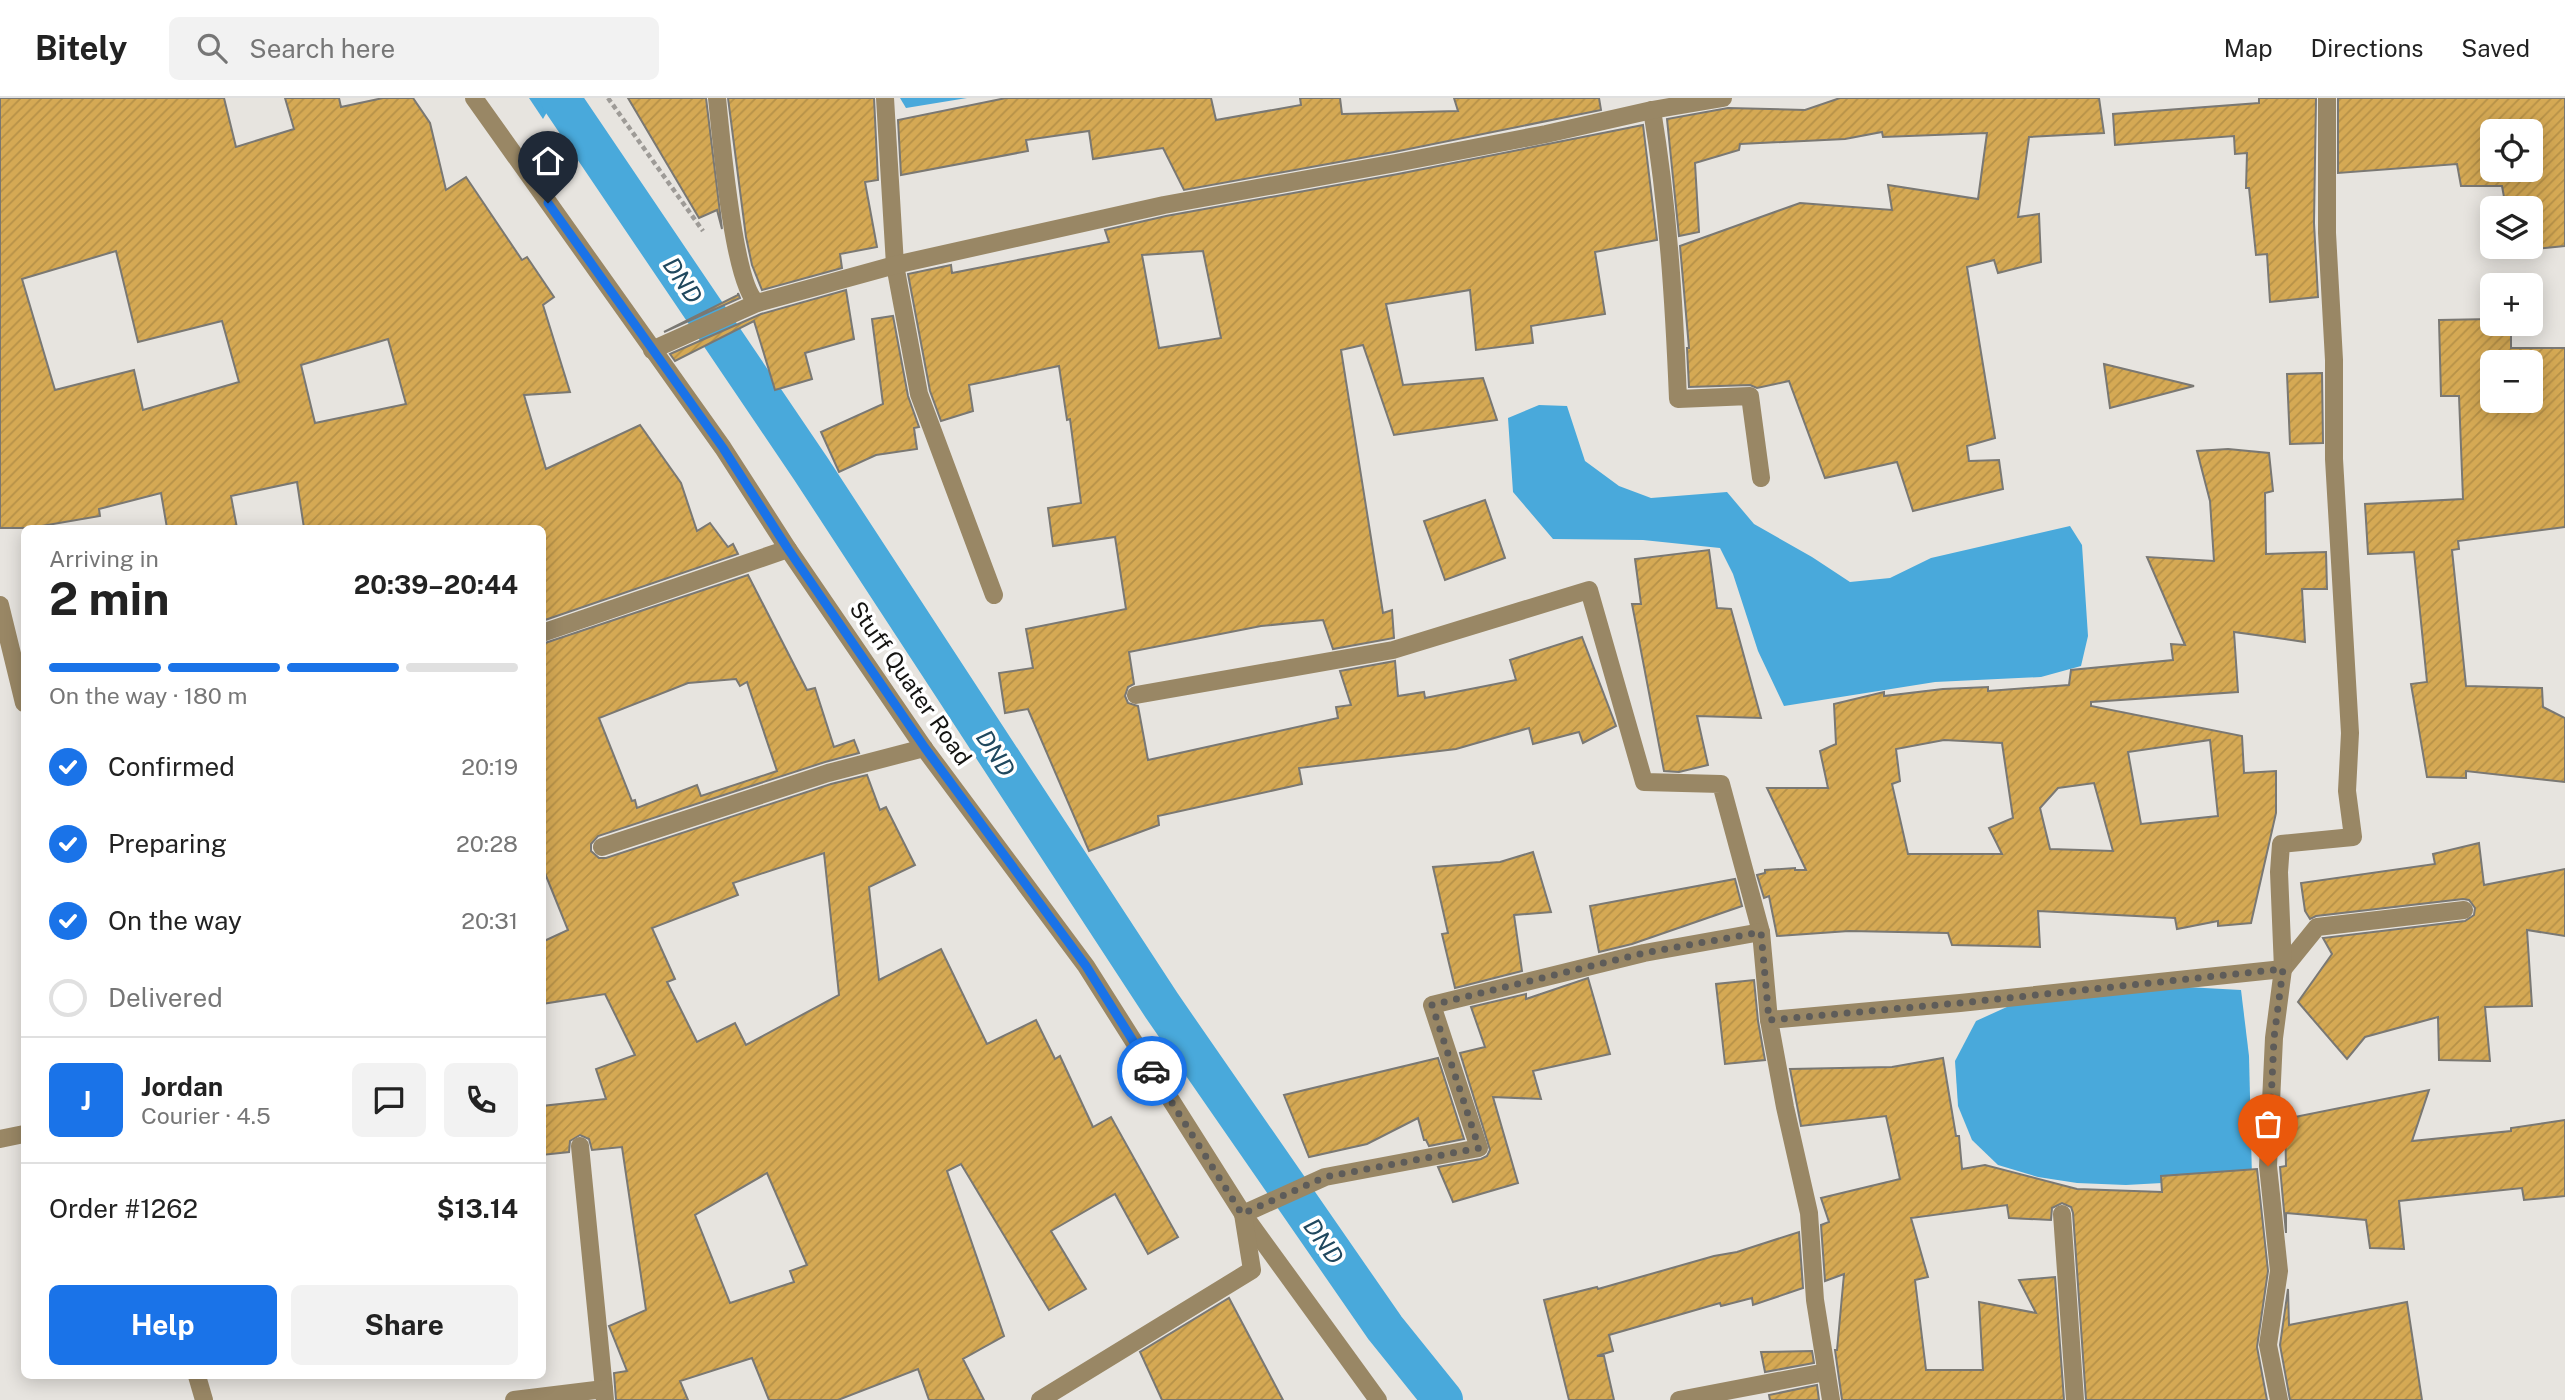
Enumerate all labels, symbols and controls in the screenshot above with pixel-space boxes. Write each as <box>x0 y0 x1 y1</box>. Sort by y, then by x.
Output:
search box <box>169 17 659 80</box>
text: Bitely <box>35 29 127 67</box>
icon: search <box>193 29 231 67</box>
text: Search here <box>249 33 395 64</box>
text: Map <box>2224 34 2273 62</box>
text: Directions <box>2311 34 2423 62</box>
text: Saved <box>2461 34 2530 62</box>
map controls <box>2480 119 2543 413</box>
button: locate <box>2480 119 2543 182</box>
pin <box>518 131 578 203</box>
icon: home <box>529 142 567 180</box>
button: layers <box>2480 196 2543 259</box>
water label: DND <box>657 252 709 308</box>
button: + <box>2480 273 2543 336</box>
button: − <box>2480 350 2543 413</box>
text: Arriving in <box>49 545 159 572</box>
text: 20:39–20:44 <box>354 569 518 600</box>
text: 2 min <box>49 571 169 625</box>
street label: Stuff Quater Road <box>844 596 978 770</box>
text: On the way · 180 m <box>49 682 247 709</box>
water label: DND <box>971 725 1021 781</box>
icon: check <box>49 748 87 786</box>
text: Confirmed <box>108 751 235 782</box>
text: 20:19 <box>461 753 518 780</box>
icon: check <box>49 825 87 863</box>
text: Preparing <box>108 828 227 859</box>
text: 20:28 <box>456 830 518 857</box>
icon: check <box>49 902 87 940</box>
text: On the way <box>108 905 242 936</box>
text: 20:31 <box>461 907 518 934</box>
text: Delivered <box>108 982 223 1013</box>
courier <box>1117 1036 1187 1106</box>
icon: car <box>1133 1052 1171 1090</box>
button: chat <box>352 1063 426 1137</box>
button: phone <box>444 1063 518 1137</box>
text: Jordan <box>141 1071 223 1102</box>
text: J <box>81 1085 91 1116</box>
pin <box>2238 1094 2298 1166</box>
text: Courier · 4.5 <box>141 1102 271 1129</box>
icon: bag <box>2249 1105 2287 1143</box>
text: Order #1262 <box>49 1193 198 1224</box>
text: $13.14 <box>437 1193 518 1224</box>
water label: DND <box>1298 1213 1350 1269</box>
button: Help <box>49 1285 277 1365</box>
button: Share <box>291 1285 518 1365</box>

